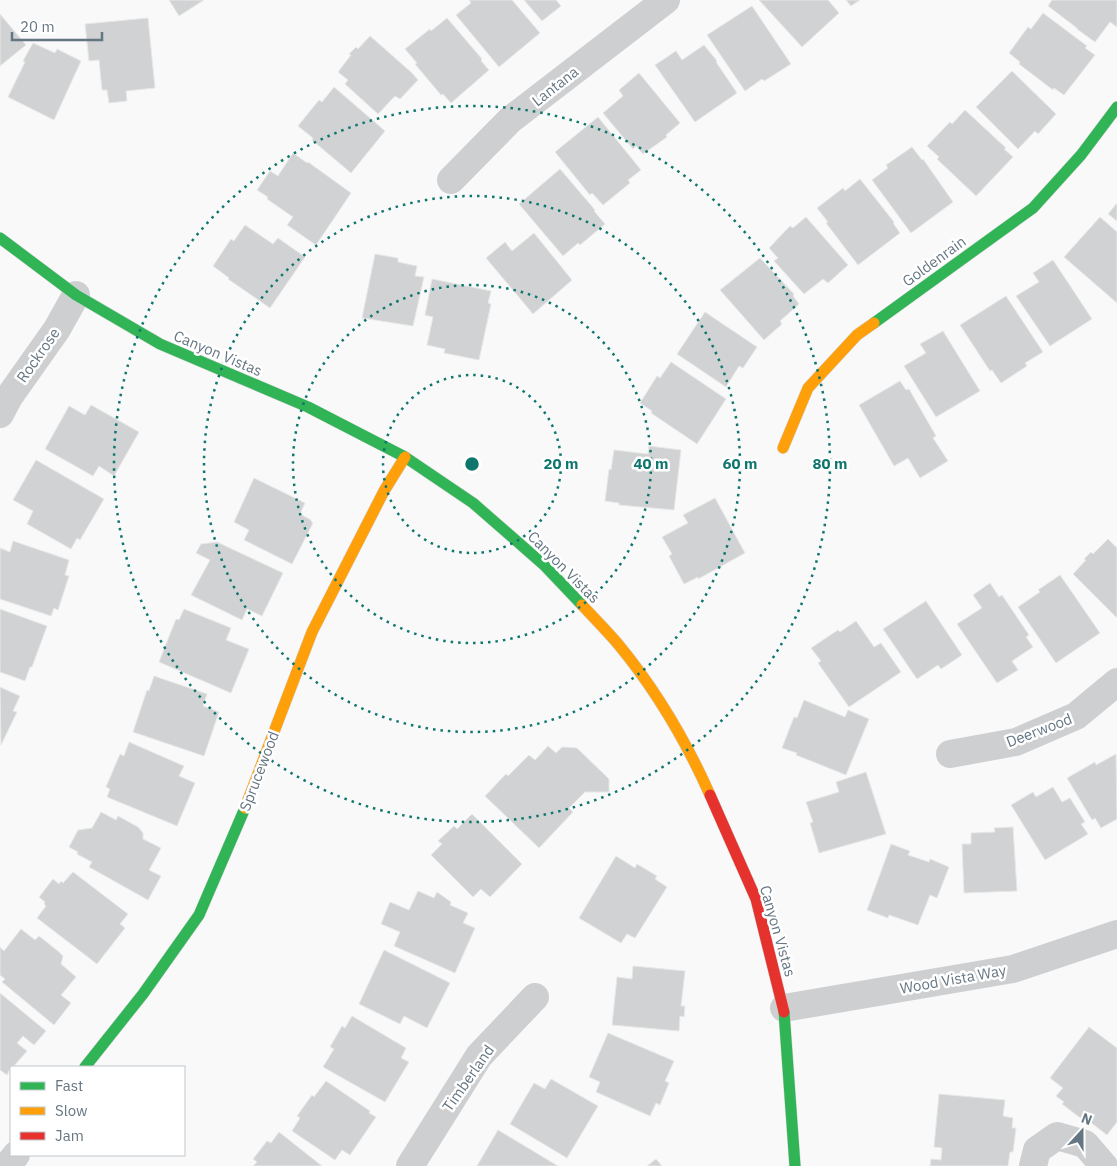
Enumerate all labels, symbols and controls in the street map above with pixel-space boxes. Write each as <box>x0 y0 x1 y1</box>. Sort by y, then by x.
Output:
scale bar <box>12 10 102 42</box>
text: 20 m <box>20 17 55 36</box>
street label: Lantana <box>528 62 582 110</box>
street label: Goldenrain <box>898 232 970 290</box>
street label: Rockrose <box>12 324 64 386</box>
street label: Canyon Vistas <box>171 326 265 380</box>
text: 20 m <box>544 454 578 473</box>
text: 40 m <box>634 454 668 473</box>
text: 60 m <box>723 454 757 473</box>
text: 80 m <box>813 454 847 473</box>
centre of rings <box>463 455 481 473</box>
street label: Canyon Vistas <box>524 527 604 607</box>
street label: Deerwood <box>1003 709 1075 751</box>
street label: Sprucewood <box>235 728 283 814</box>
street label: Canyon Vistas <box>756 883 800 979</box>
street label: Wood Vista Way <box>898 960 1008 998</box>
street label: Timberland <box>438 1041 498 1115</box>
legend <box>10 1066 185 1156</box>
text: Fast <box>55 1076 83 1095</box>
text: Slow <box>55 1101 88 1120</box>
north arrow <box>1057 1106 1107 1156</box>
text: N <box>1079 1109 1095 1129</box>
text: Jam <box>55 1126 84 1145</box>

